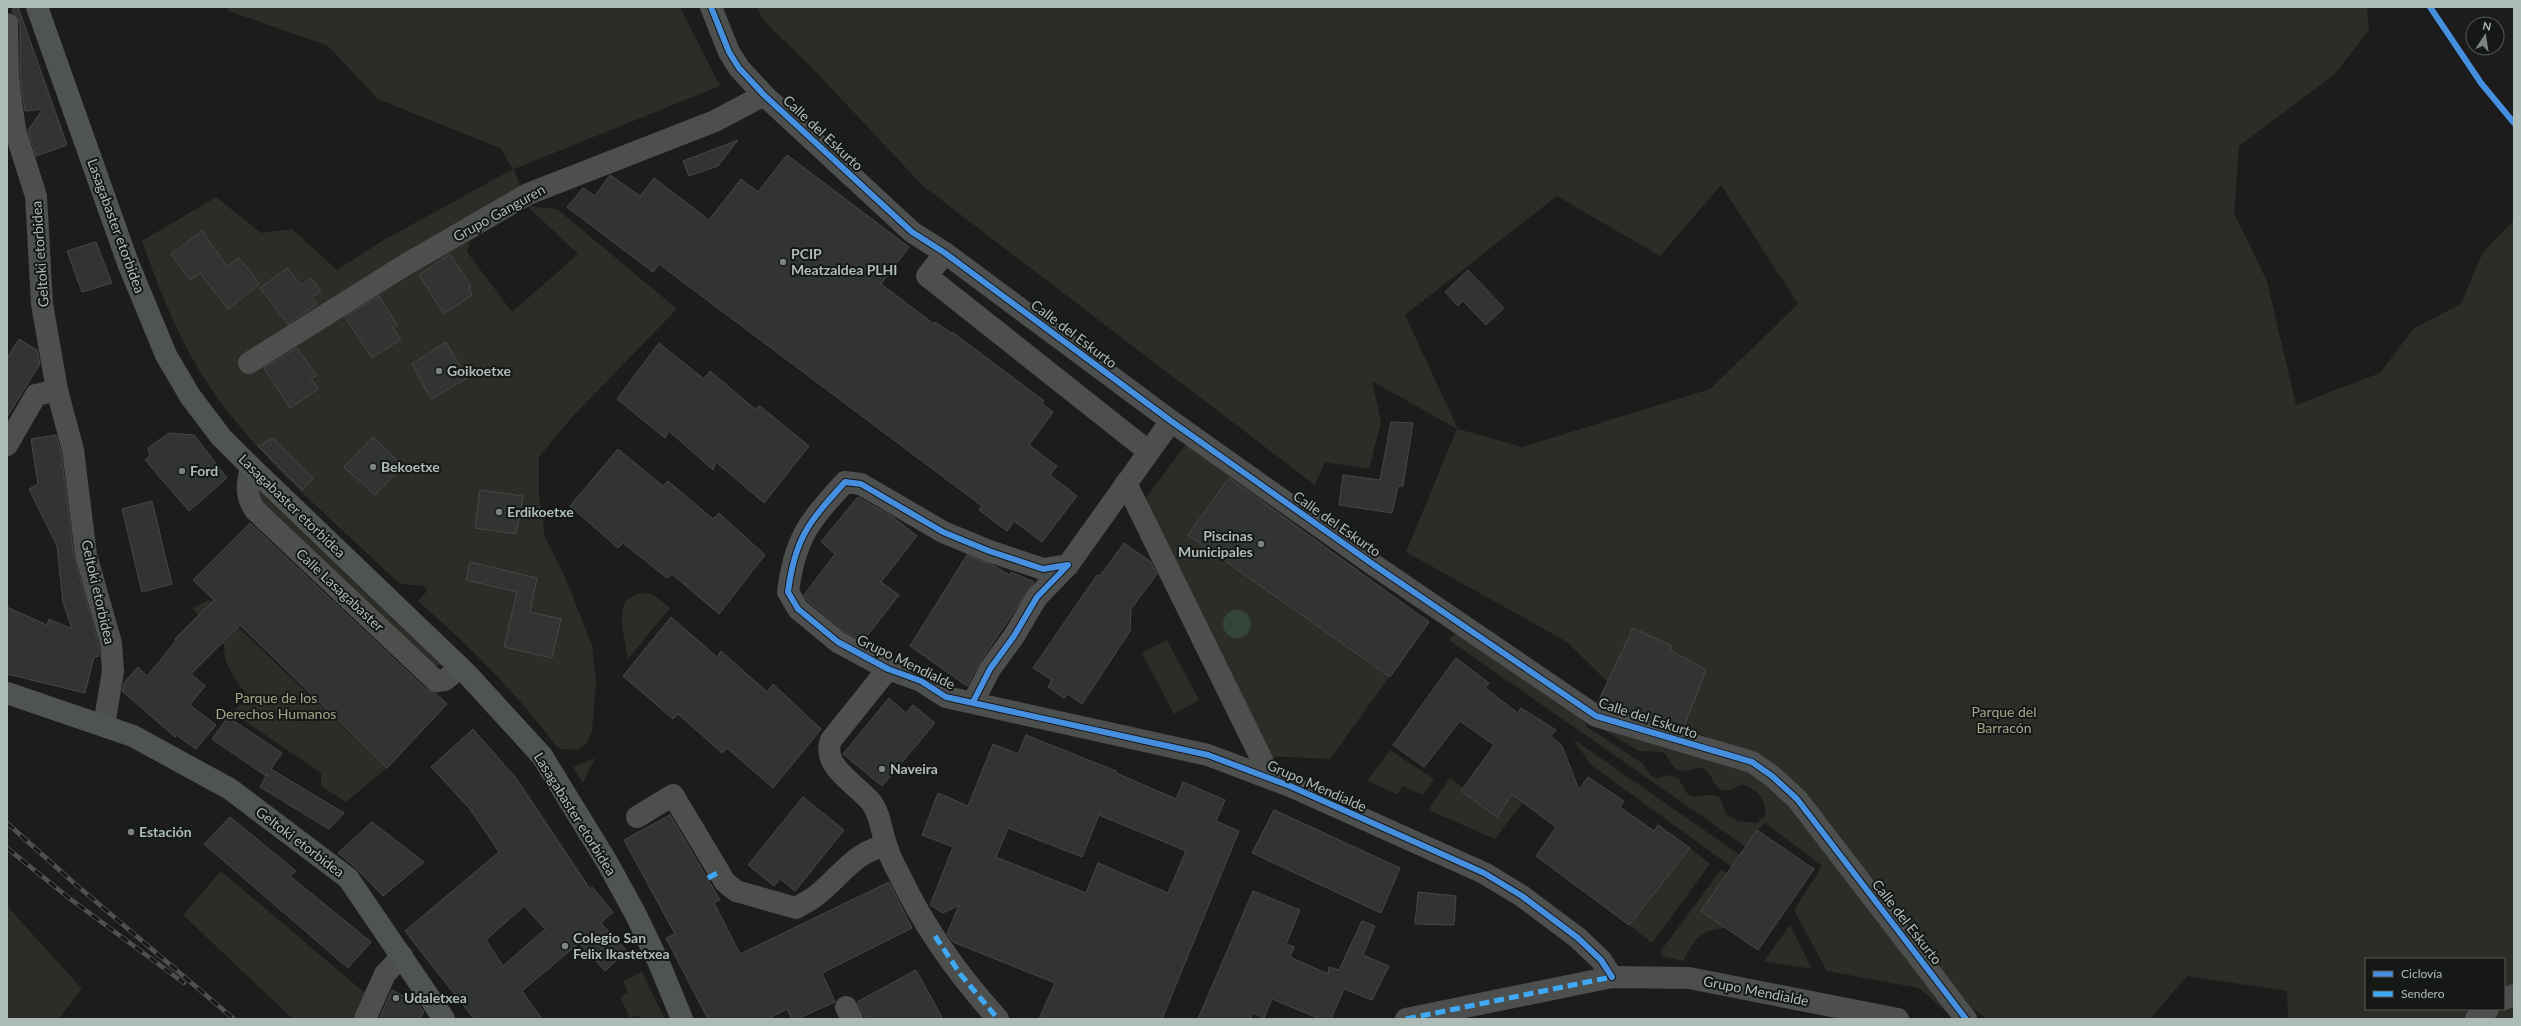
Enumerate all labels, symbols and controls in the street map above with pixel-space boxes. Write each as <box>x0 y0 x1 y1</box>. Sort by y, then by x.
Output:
north arrow <box>2465 16 2505 56</box>
text: N <box>2482 18 2493 33</box>
street label: Calle del Eskurto <box>780 91 867 174</box>
street label: Lasagabaster etorbidea <box>84 156 149 295</box>
street label: Grupo Ganguren <box>450 180 548 245</box>
street label: Geltoki etorbidea <box>27 200 52 308</box>
place label: PCIP Meatzaldea PLHI <box>791 245 898 278</box>
marker: PCIP Meatzaldea PLHI <box>778 257 788 267</box>
street label: Calle del Eskurto <box>1028 296 1121 371</box>
place label: Goikoetxe <box>447 362 511 379</box>
marker: Goikoetxe <box>434 366 444 376</box>
street label: Lasagabaster etorbidea <box>235 450 349 561</box>
place label: Bekoetxe <box>381 458 440 475</box>
place label: Ford <box>190 462 218 479</box>
marker: Bekoetxe <box>368 462 378 472</box>
marker: Ford <box>177 466 187 476</box>
street label: Calle del Eskurto <box>1290 487 1384 560</box>
place label: Erdikoetxe <box>507 503 574 520</box>
marker: Erdikoetxe <box>494 507 504 517</box>
place label: Piscinas Municipales <box>1178 527 1253 560</box>
street label: Geltoki etorbidea <box>78 538 119 646</box>
marker: Piscinas Municipales <box>1256 539 1266 549</box>
street label: Calle Lasagabaster <box>293 545 388 635</box>
street label: Grupo Mendialde <box>854 630 958 693</box>
park label: Parque de los Derechos Humanos <box>216 689 336 722</box>
street label: Calle del Eskurto <box>1597 694 1700 742</box>
park label: Parque del Barracón <box>1971 703 2037 736</box>
street label: Lasagabaster etorbidea <box>531 749 620 878</box>
street label: Grupo Mendialde <box>1265 756 1370 815</box>
place label: Naveira <box>890 760 938 777</box>
marker: Naveira <box>877 764 887 774</box>
street label: Geltoki etorbidea <box>253 803 348 880</box>
place label: Estación <box>139 823 192 840</box>
marker: Estación <box>126 827 136 837</box>
street label: Calle del Eskurto <box>1869 876 1946 968</box>
place label: Colegio San Felix Ikastetxea <box>573 929 670 962</box>
marker: Colegio San Felix Ikastetxea <box>560 941 570 951</box>
legend <box>2365 958 2505 1010</box>
text: Ciclovía <box>2401 966 2442 981</box>
street label: Grupo Mendialde <box>1702 972 1810 1009</box>
text: Sendero <box>2401 986 2445 1001</box>
place label: Udaletxea <box>404 989 467 1006</box>
marker: Udaletxea <box>391 993 401 1003</box>

